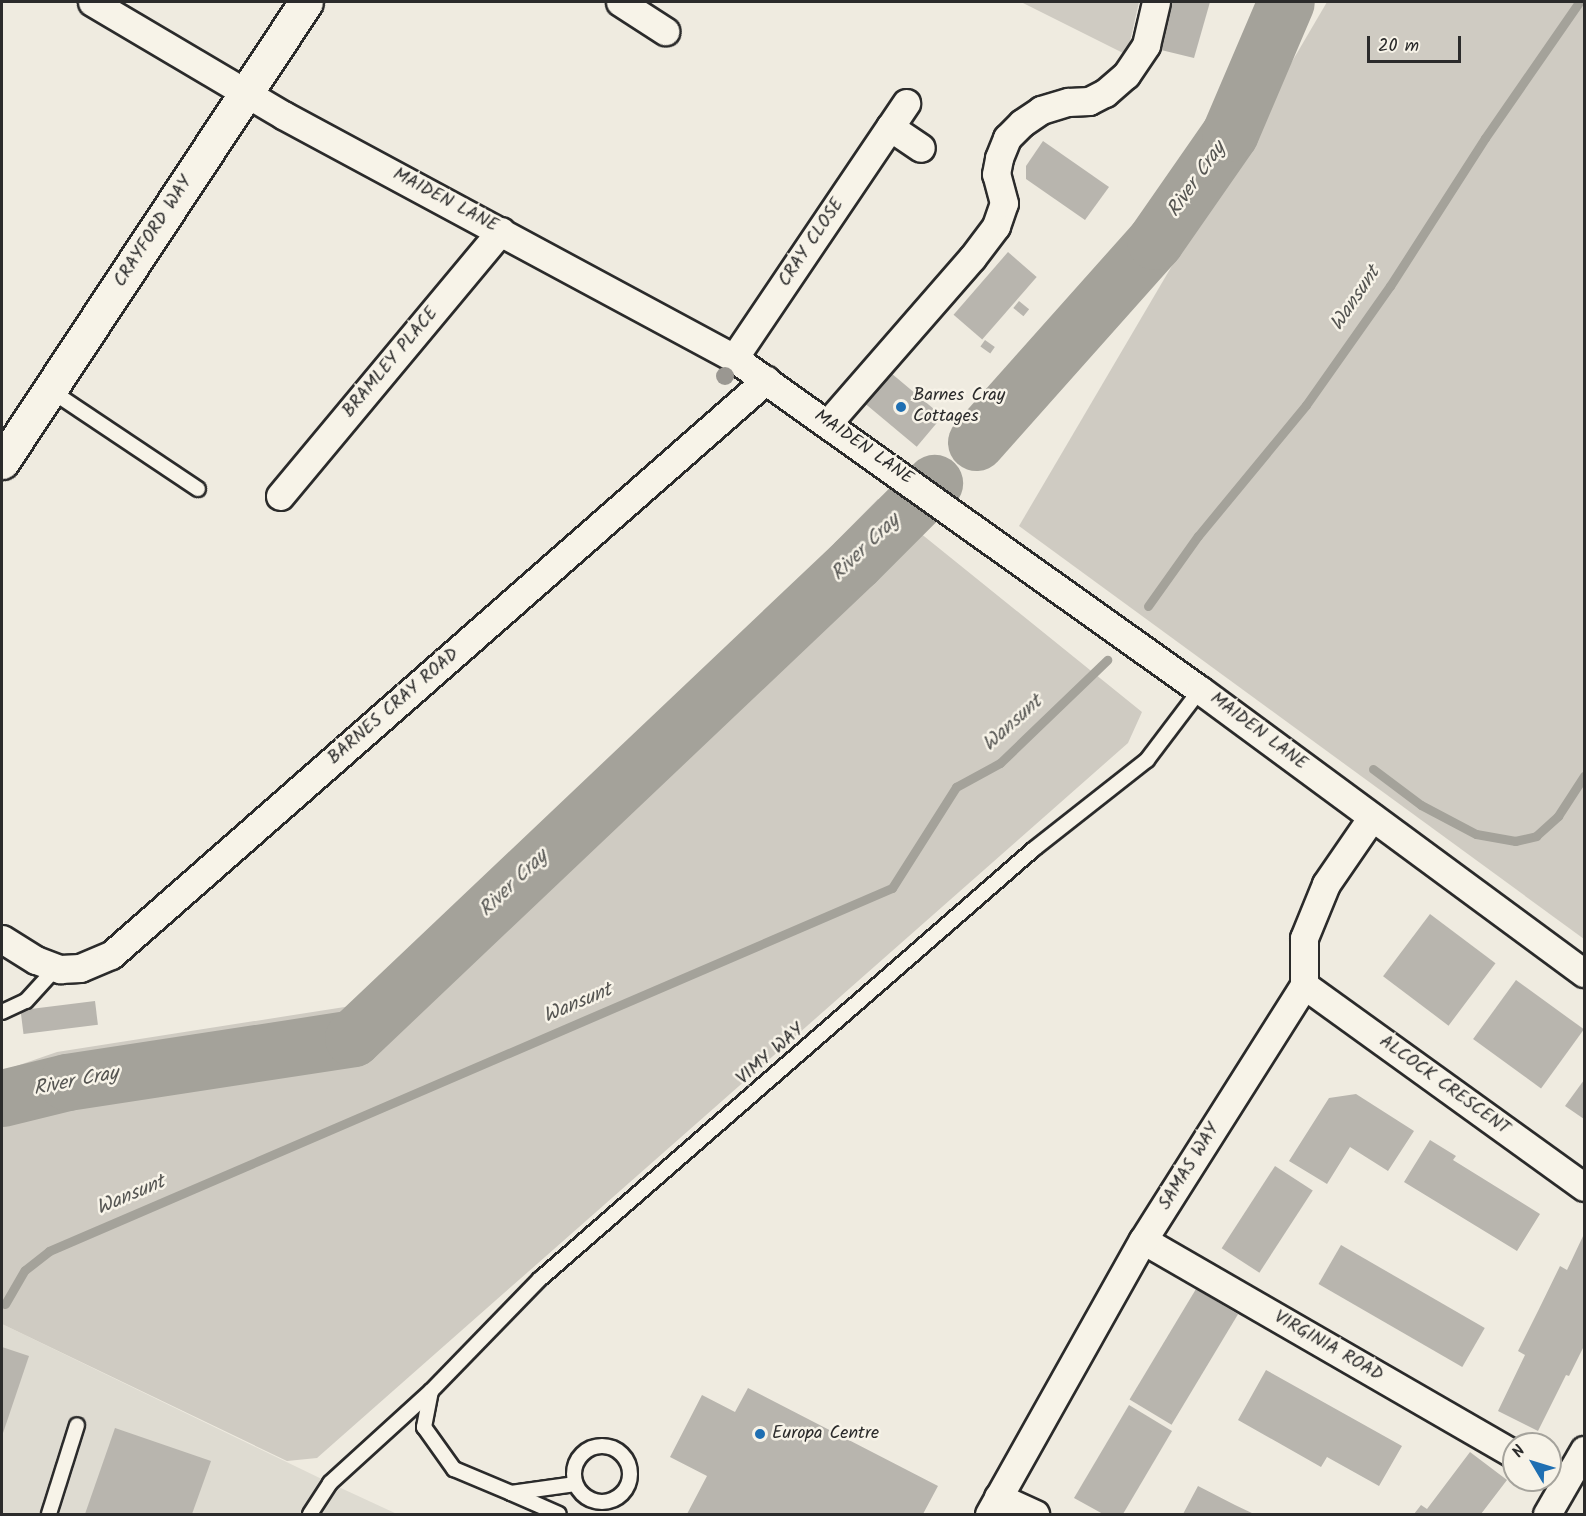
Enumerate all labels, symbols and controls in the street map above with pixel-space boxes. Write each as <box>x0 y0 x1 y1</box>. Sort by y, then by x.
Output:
scale bar <box>1370 24 1464 62</box>
text: 20 m <box>1378 32 1419 61</box>
water label: River Cray <box>1163 138 1231 222</box>
street label: MAIDEN LANE <box>389 164 501 238</box>
street label: CRAYFORD WAY <box>110 173 198 291</box>
street label: CRAY CLOSE <box>775 195 849 291</box>
water label: Wansunt <box>1326 262 1386 336</box>
street label: BRAMLEY PLACE <box>339 304 443 422</box>
place label: Barnes Cray Cottages <box>913 386 1005 428</box>
marker: Barnes Cray Cottages <box>894 400 908 414</box>
street label: MAIDEN LANE <box>809 406 917 490</box>
water label: River Cray <box>827 510 905 586</box>
street label: BARNES CRAY ROAD <box>324 644 464 770</box>
street label: MAIDEN LANE <box>1205 689 1311 775</box>
water label: Wansunt <box>978 691 1048 757</box>
water label: River Cray <box>475 846 553 922</box>
water label: Wansunt <box>540 979 616 1029</box>
street label: VIMY WAY <box>733 1020 809 1090</box>
street label: ALCOCK CRESCENT <box>1375 1031 1513 1141</box>
water label: River Cray <box>32 1062 120 1102</box>
street label: SAMAS WAY <box>1155 1120 1225 1214</box>
water label: Wansunt <box>93 1171 169 1221</box>
street label: VIRGINIA ROAD <box>1270 1307 1386 1387</box>
place label: Europa Centre <box>772 1423 879 1445</box>
marker: Europa Centre <box>753 1427 767 1441</box>
north arrow <box>1502 1432 1562 1492</box>
text: N <box>1506 1440 1532 1464</box>

